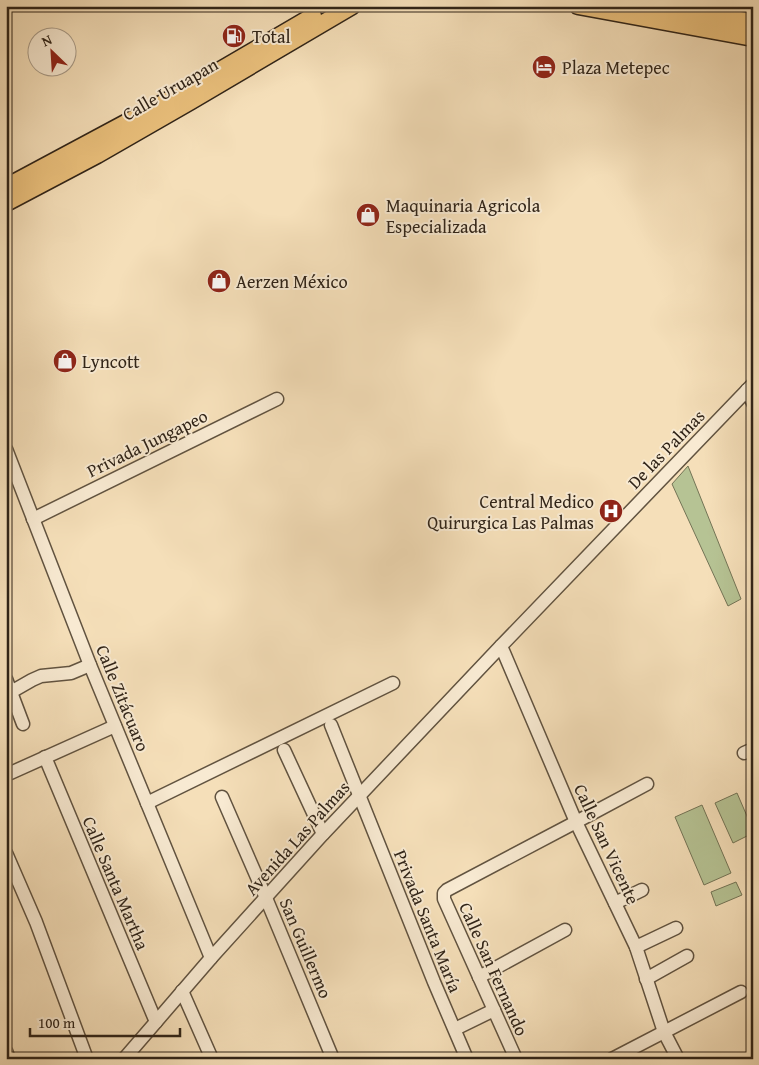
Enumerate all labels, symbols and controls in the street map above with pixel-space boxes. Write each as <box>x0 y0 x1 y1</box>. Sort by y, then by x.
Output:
fuel station icon: Total <box>221 23 247 49</box>
place label: Total <box>252 23 291 50</box>
north arrow <box>28 28 78 78</box>
text: N <box>38 29 56 51</box>
street label: Calle Uruapan <box>117 51 223 127</box>
hotel icon: Plaza Metepec <box>531 54 557 80</box>
place label: Plaza Metepec <box>562 54 670 81</box>
place label: Maquinaria Agricola Especializada <box>386 192 541 240</box>
shop icon: Maquinaria Agricola Especializada <box>355 202 381 228</box>
shop icon: Aerzen México <box>206 268 232 294</box>
place label: Aerzen México <box>236 268 348 295</box>
shop icon: Lyncott <box>52 348 78 374</box>
place label: Lyncott <box>82 348 140 375</box>
street label: Privada Jungapeo <box>82 402 212 484</box>
street label: De las Palmas <box>621 403 711 495</box>
place label: Central Medico Quirurgica Las Palmas <box>427 488 594 536</box>
hospital icon: Central Medico Quirurgica Las Palmas <box>598 498 624 524</box>
street label: Calle Zitácuaro <box>89 641 157 755</box>
street label: Avenida Las Palmas <box>238 775 356 901</box>
street label: Calle San Vicente <box>567 779 647 909</box>
street label: Calle Santa Martha <box>76 812 156 954</box>
street label: Privada Santa María <box>387 846 469 997</box>
street label: San Guillermo <box>273 894 339 1002</box>
street label: Calle San Fernando <box>452 898 536 1040</box>
scale bar <box>30 1005 180 1037</box>
text: 100 m <box>38 1012 76 1033</box>

